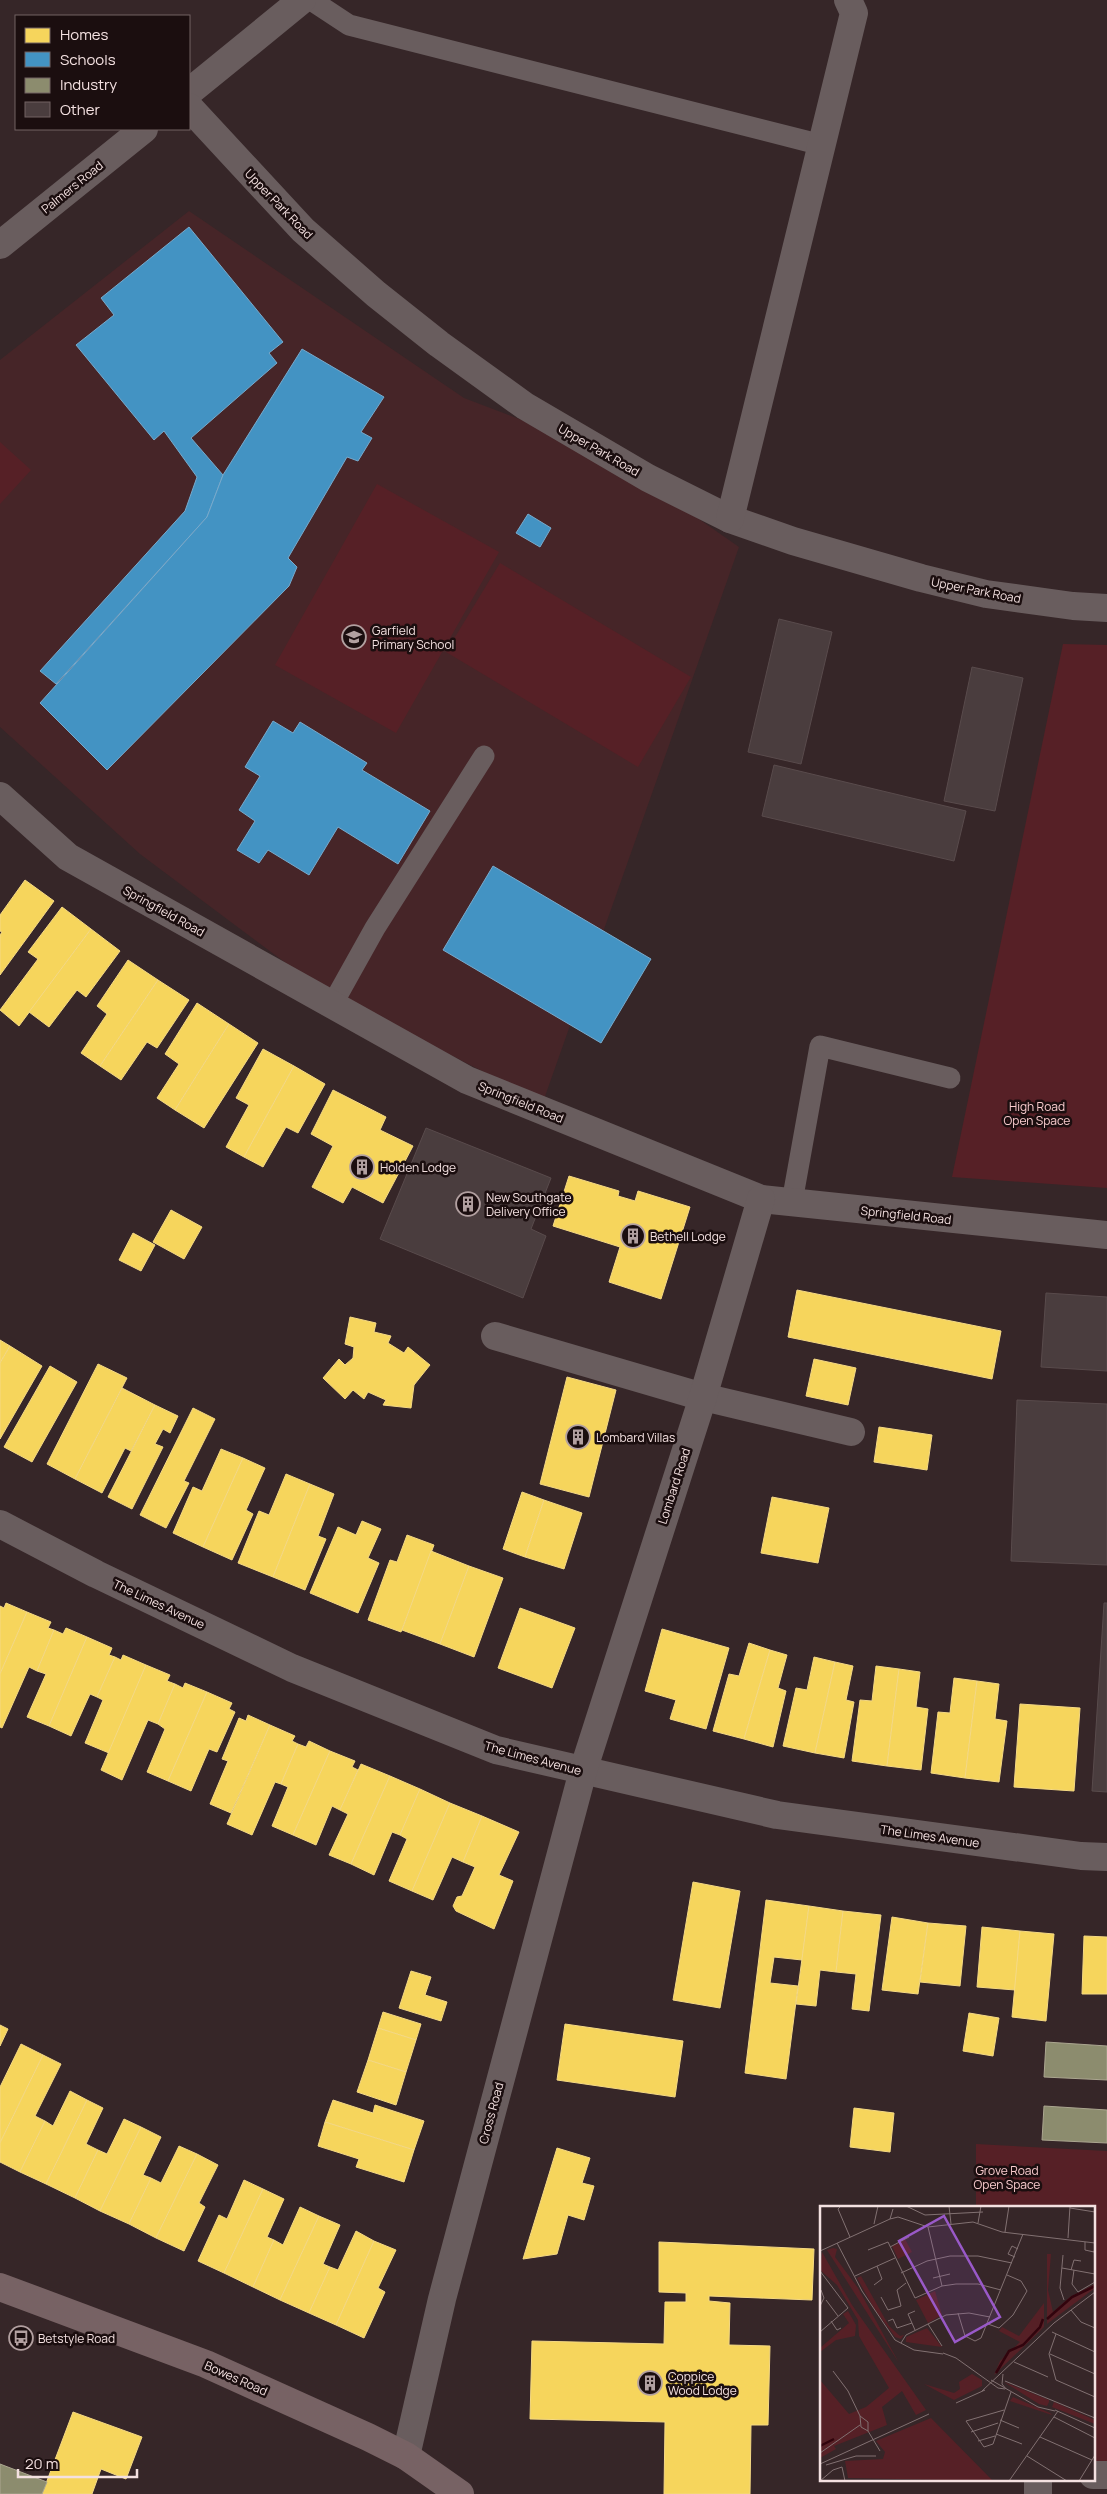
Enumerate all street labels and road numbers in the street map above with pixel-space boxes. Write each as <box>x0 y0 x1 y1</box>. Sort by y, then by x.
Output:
street label: Palmers Road <box>38 157 106 217</box>
street label: Upper Park Road <box>241 165 317 243</box>
street label: Upper Park Road <box>555 420 643 480</box>
street label: Upper Park Road <box>930 573 1022 607</box>
street label: Springfield Road <box>120 882 208 940</box>
street label: Springfield Road <box>476 1077 566 1127</box>
street label: Springfield Road <box>860 1202 952 1228</box>
street label: Lombard Road <box>654 1446 694 1526</box>
street label: The Limes Avenue <box>110 1575 208 1633</box>
street label: The Limes Avenue <box>483 1737 583 1779</box>
street label: The Limes Avenue <box>880 1821 980 1851</box>
street label: Cross Road <box>475 2080 507 2146</box>
street label: Bowes Road <box>202 2357 270 2399</box>

